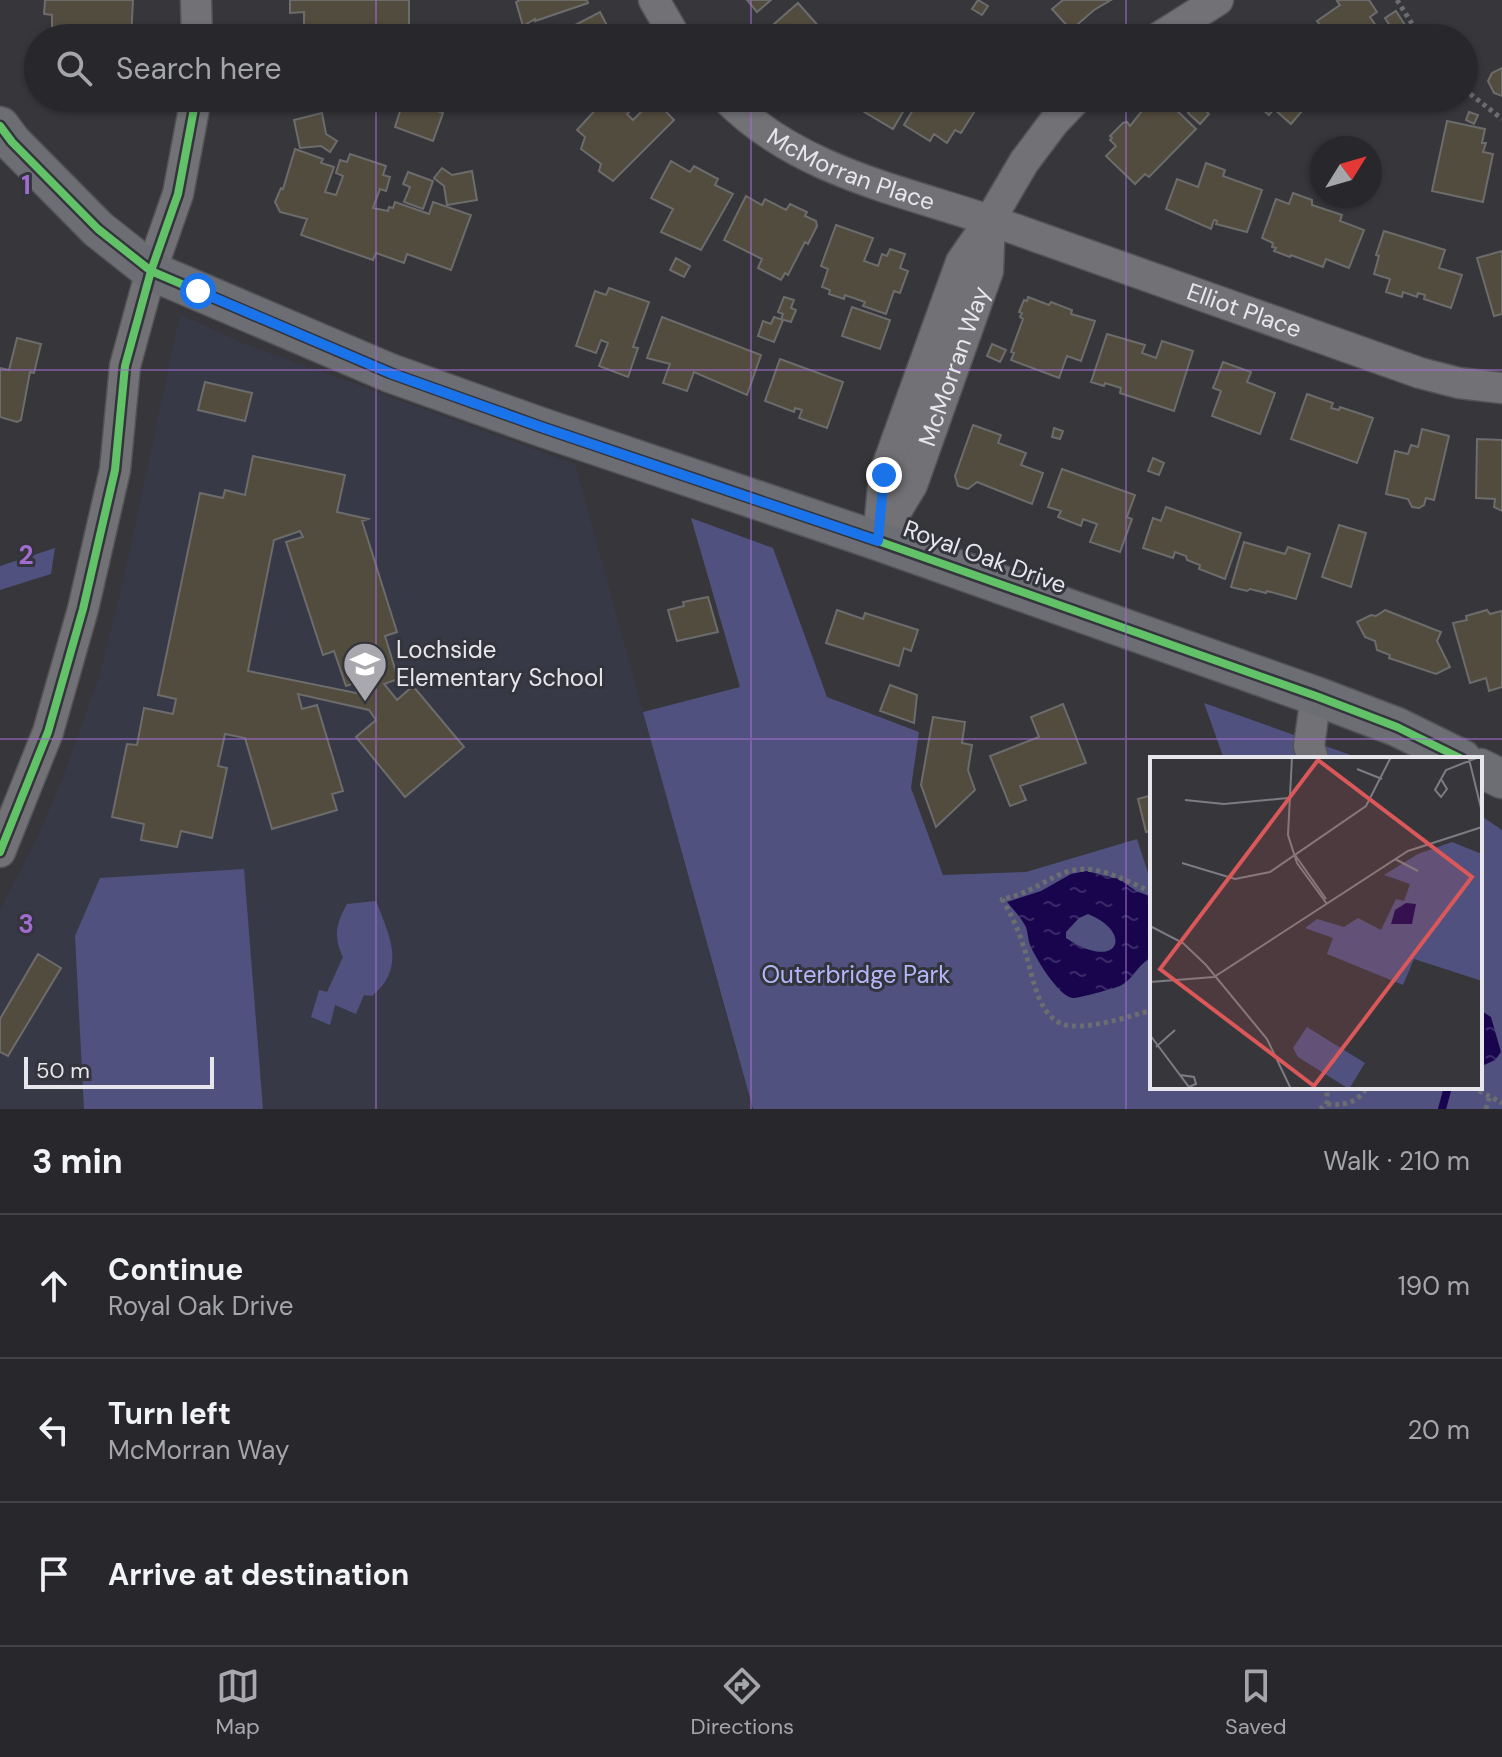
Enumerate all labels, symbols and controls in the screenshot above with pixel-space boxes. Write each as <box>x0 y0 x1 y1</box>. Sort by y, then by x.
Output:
search box <box>24 24 1478 112</box>
icon: search <box>52 46 96 90</box>
text: Search here <box>116 49 282 88</box>
street label: McMorran Place <box>761 121 939 217</box>
north arrow <box>1310 136 1382 208</box>
text: 1 <box>21 168 31 202</box>
route start <box>180 273 216 309</box>
street label: Elliot Place <box>1183 276 1306 345</box>
street label: McMorran Way <box>911 282 996 450</box>
route end <box>866 457 902 493</box>
street label: Royal Oak Drive <box>899 513 1071 600</box>
text: 2 <box>18 538 34 572</box>
place label: Lochside Elementary School <box>396 634 604 693</box>
school or university icon: Lochside Elementary School <box>341 640 389 703</box>
inset map <box>1150 757 1482 1089</box>
text: 3 <box>18 907 34 941</box>
park label: Outerbridge Park <box>762 959 950 990</box>
scale bar <box>24 1053 214 1089</box>
text: 50 m <box>36 1056 90 1085</box>
text: 3 min <box>32 1139 123 1184</box>
text: Walk · 210 m <box>1323 1144 1470 1178</box>
text: Continue <box>108 1250 243 1289</box>
icon: ahead <box>32 1264 76 1308</box>
text: 190 m <box>1398 1269 1470 1303</box>
text: Royal Oak Drive <box>108 1289 293 1323</box>
text: Turn left <box>108 1394 231 1433</box>
icon: left <box>32 1408 76 1452</box>
text: 20 m <box>1407 1413 1470 1447</box>
text: McMorran Way <box>108 1433 289 1467</box>
icon: arrive <box>32 1552 76 1596</box>
text: Arrive at destination <box>108 1555 409 1594</box>
tab: Map <box>215 1664 260 1741</box>
tab: Directions <box>691 1664 794 1741</box>
tab: Saved <box>1225 1664 1287 1741</box>

